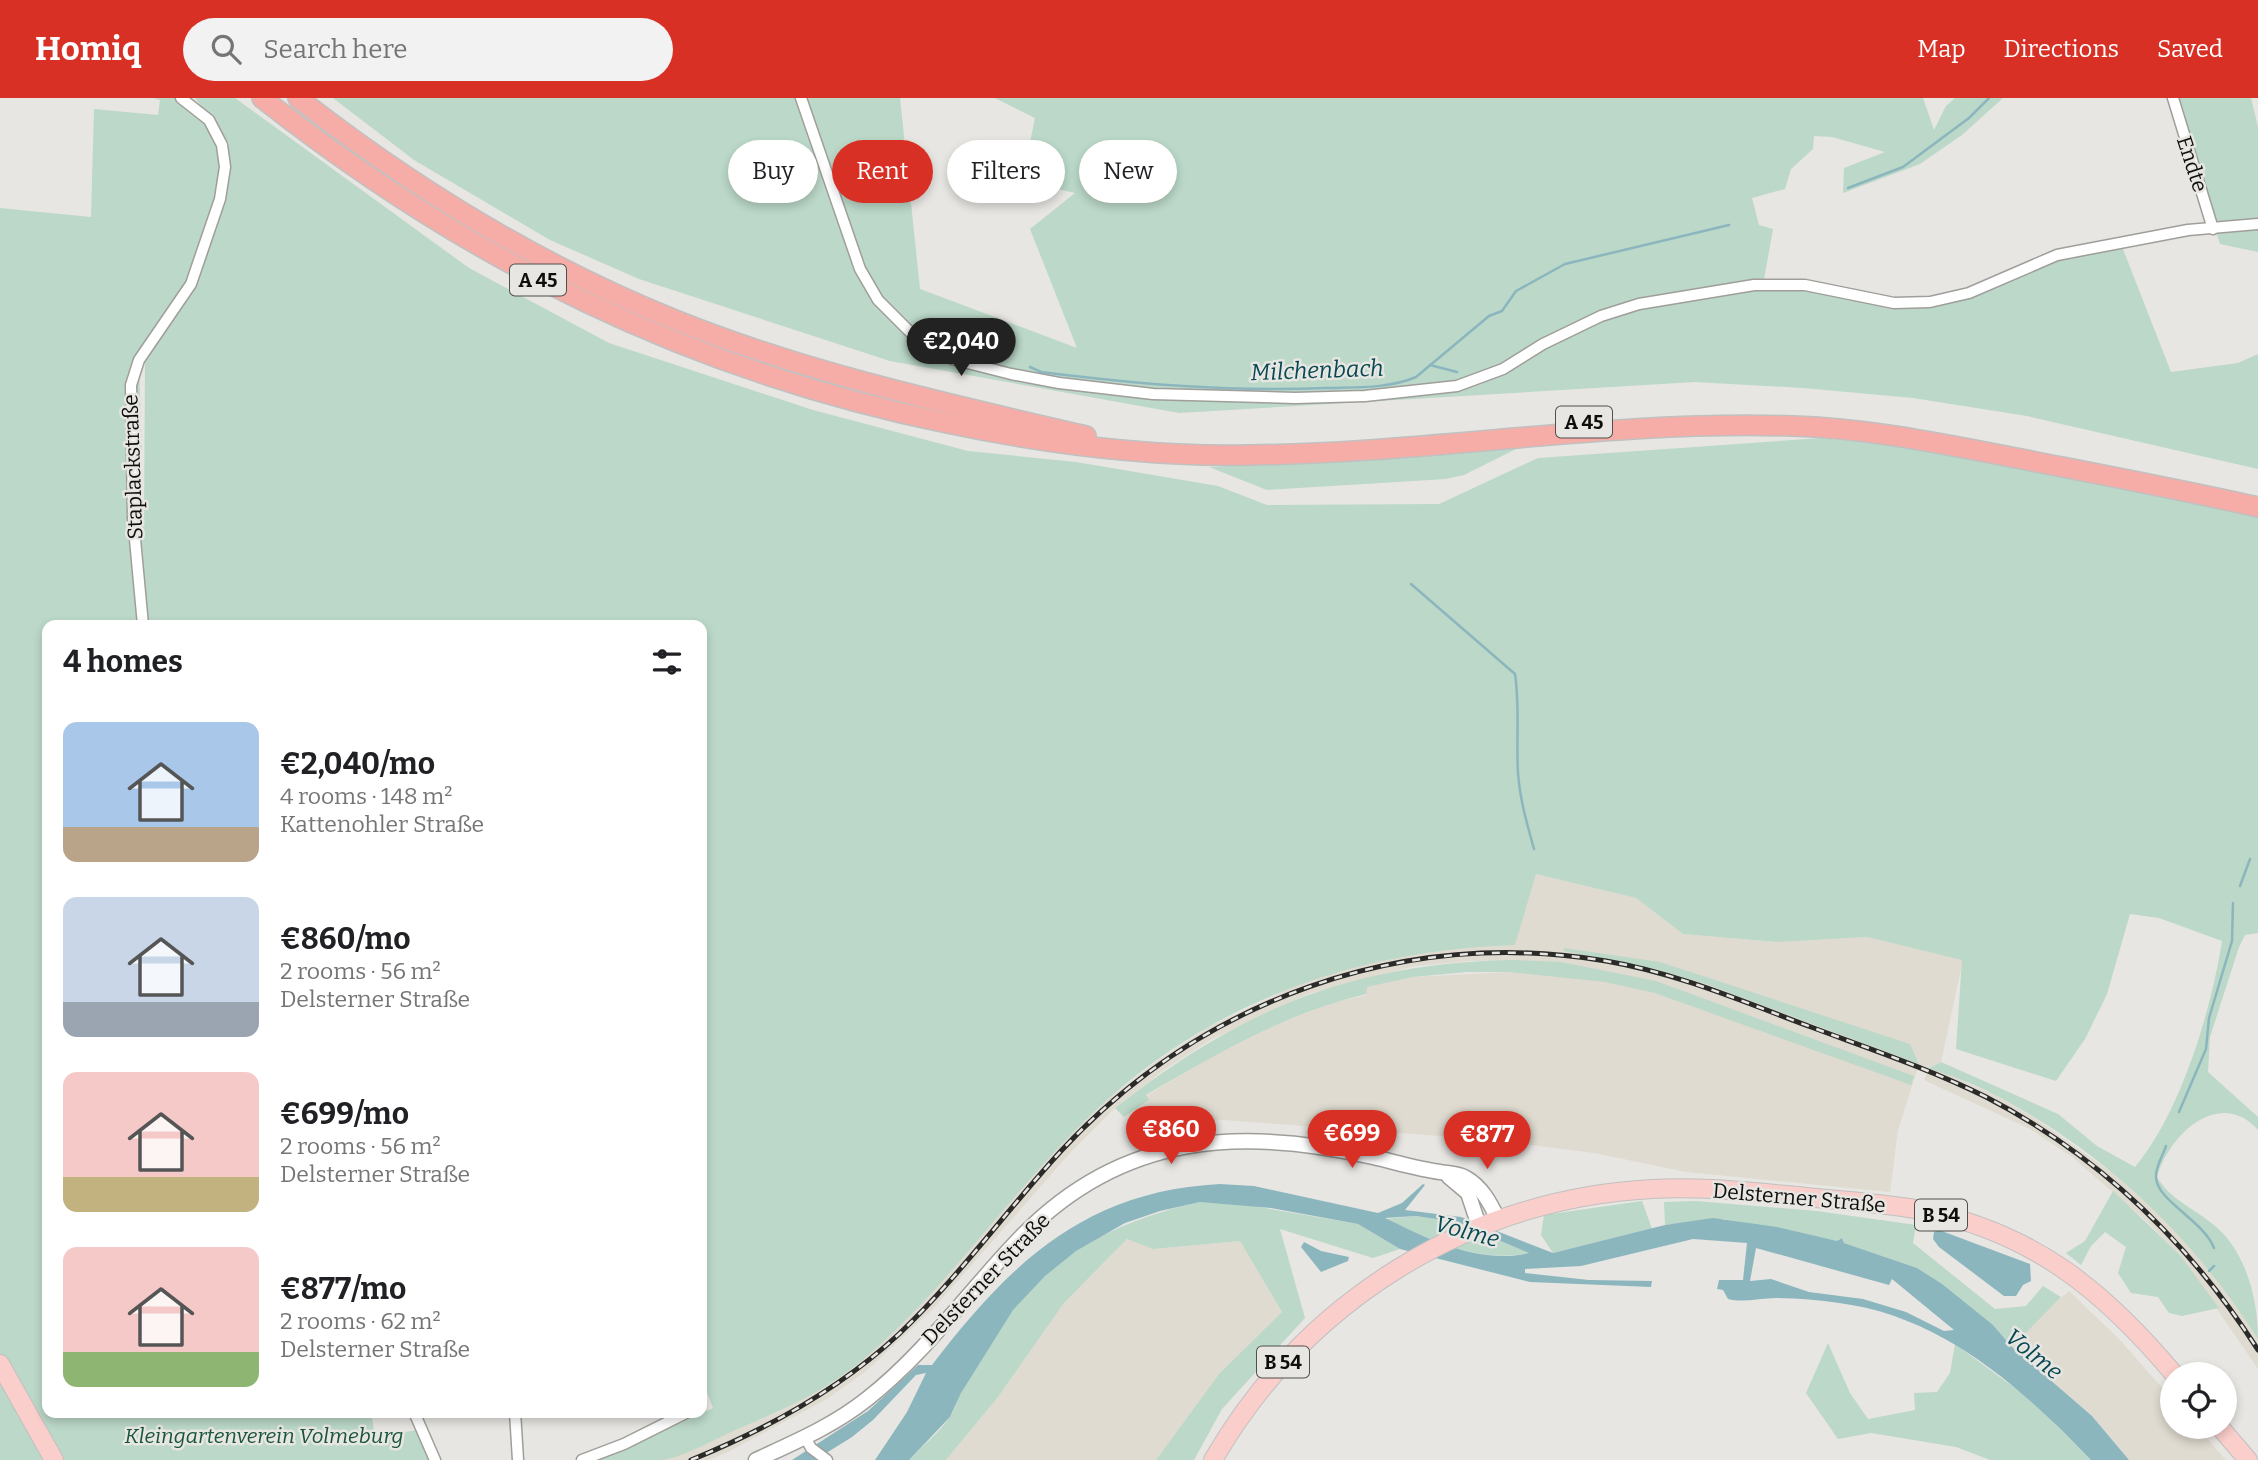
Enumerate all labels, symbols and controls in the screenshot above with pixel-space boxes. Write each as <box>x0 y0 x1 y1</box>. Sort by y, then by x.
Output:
search box <box>183 18 673 81</box>
text: Homiq <box>35 29 141 69</box>
icon: search <box>207 30 245 68</box>
text: Search here <box>263 34 408 65</box>
text: Map <box>1917 35 1966 63</box>
text: Directions <box>2004 35 2119 63</box>
text: Saved <box>2157 35 2223 63</box>
street label: Endte <box>2171 133 2213 195</box>
chip: Buy <box>728 140 818 203</box>
chip: Rent <box>832 140 933 203</box>
chip: Filters <box>947 140 1065 203</box>
chip: New <box>1079 140 1177 203</box>
road number: A 45 <box>510 264 566 296</box>
pin: €2,040 <box>904 318 1018 378</box>
text: €2,040 <box>923 327 999 355</box>
water label: Milchenbach <box>1250 354 1384 386</box>
street label: Staplackstraße <box>117 394 149 540</box>
road number: A 45 <box>1556 406 1612 438</box>
icon: filters <box>648 643 686 681</box>
text: 4 homes <box>63 644 183 680</box>
text: €2,040/mo <box>280 746 435 782</box>
icon: home <box>119 750 203 834</box>
text: 4 rooms · 148 m² <box>280 782 452 810</box>
text: Kattenohler Straße <box>280 810 484 838</box>
text: €860/mo <box>280 921 411 957</box>
icon: home <box>119 925 203 1009</box>
text: 2 rooms · 56 m² <box>280 957 441 985</box>
text: Delsterner Straße <box>280 985 470 1013</box>
text: €699/mo <box>280 1096 409 1132</box>
icon: home <box>119 1100 203 1184</box>
pin: €860 <box>1130 1107 1212 1166</box>
pin: €699 <box>1311 1110 1393 1170</box>
pin: €877 <box>1446 1112 1528 1171</box>
text: €860 <box>1142 1115 1200 1143</box>
text: €699 <box>1324 1119 1380 1147</box>
text: €877 <box>1460 1120 1514 1148</box>
text: 2 rooms · 56 m² <box>280 1132 441 1160</box>
text: Delsterner Straße <box>280 1160 470 1188</box>
street label: Delsterner Straße <box>1711 1177 1887 1219</box>
road number: B 54 <box>1915 1200 1967 1231</box>
street label: Delsterner Straße <box>916 1208 1056 1350</box>
water label: Volme <box>1432 1209 1503 1253</box>
text: €877/mo <box>280 1271 406 1307</box>
icon: home <box>119 1275 203 1359</box>
text: 2 rooms · 62 m² <box>280 1307 441 1335</box>
water label: Volme <box>2000 1322 2069 1386</box>
text: Delsterner Straße <box>280 1335 470 1363</box>
road number: B 54 <box>1257 1346 1309 1378</box>
map controls <box>2160 1362 2237 1439</box>
button: locate <box>2160 1362 2237 1439</box>
park label: Kleingartenverein Volmeburg <box>124 1423 404 1449</box>

